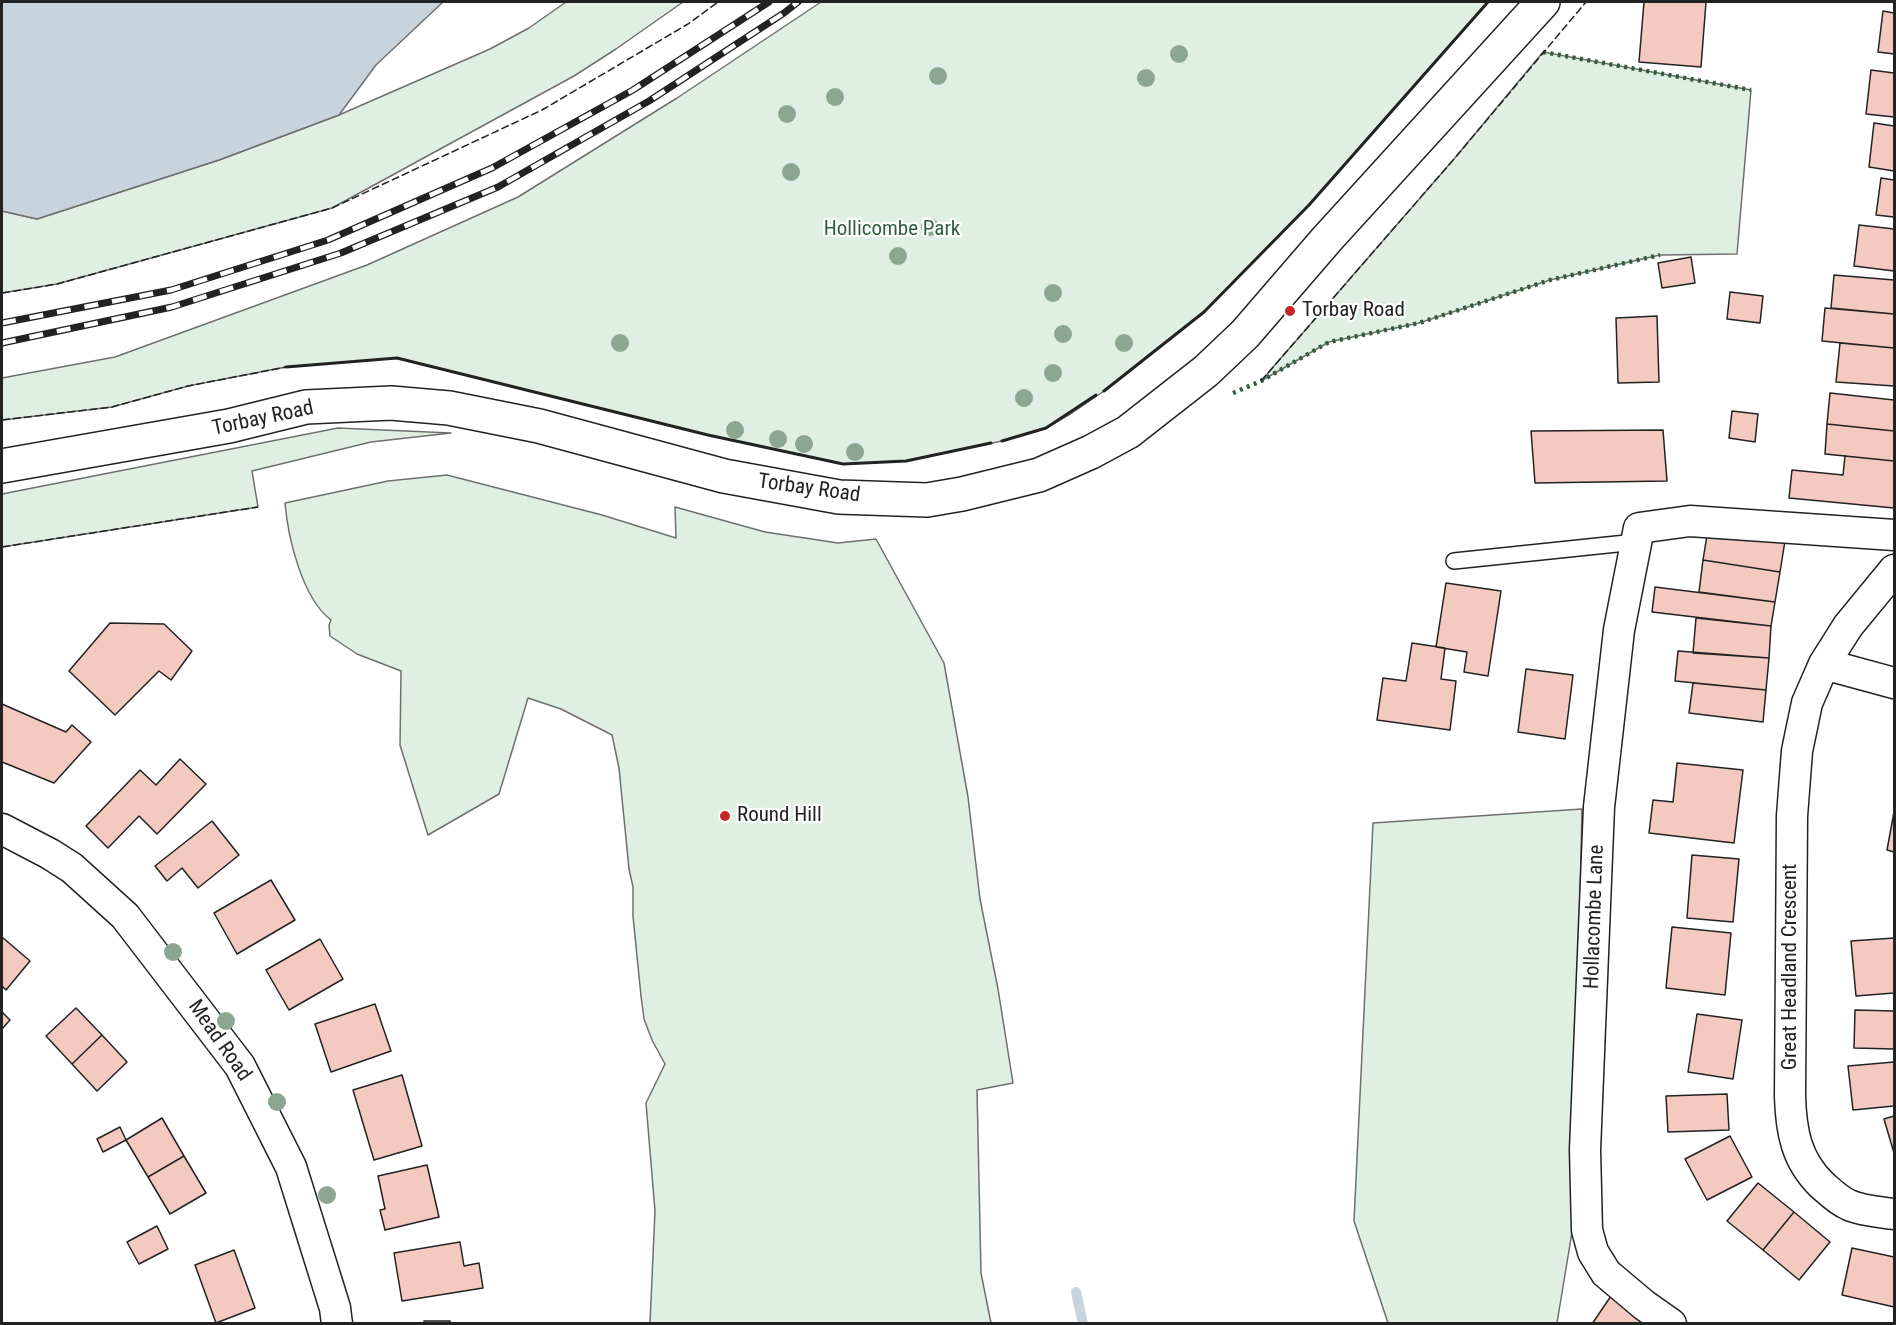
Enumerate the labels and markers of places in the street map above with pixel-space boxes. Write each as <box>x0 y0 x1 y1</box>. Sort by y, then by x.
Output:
place label: Torbay Road <box>1302 298 1405 324</box>
marker: Torbay Road <box>1283 304 1297 318</box>
place label: Round Hill <box>737 803 822 829</box>
marker: Round Hill <box>718 809 732 823</box>

